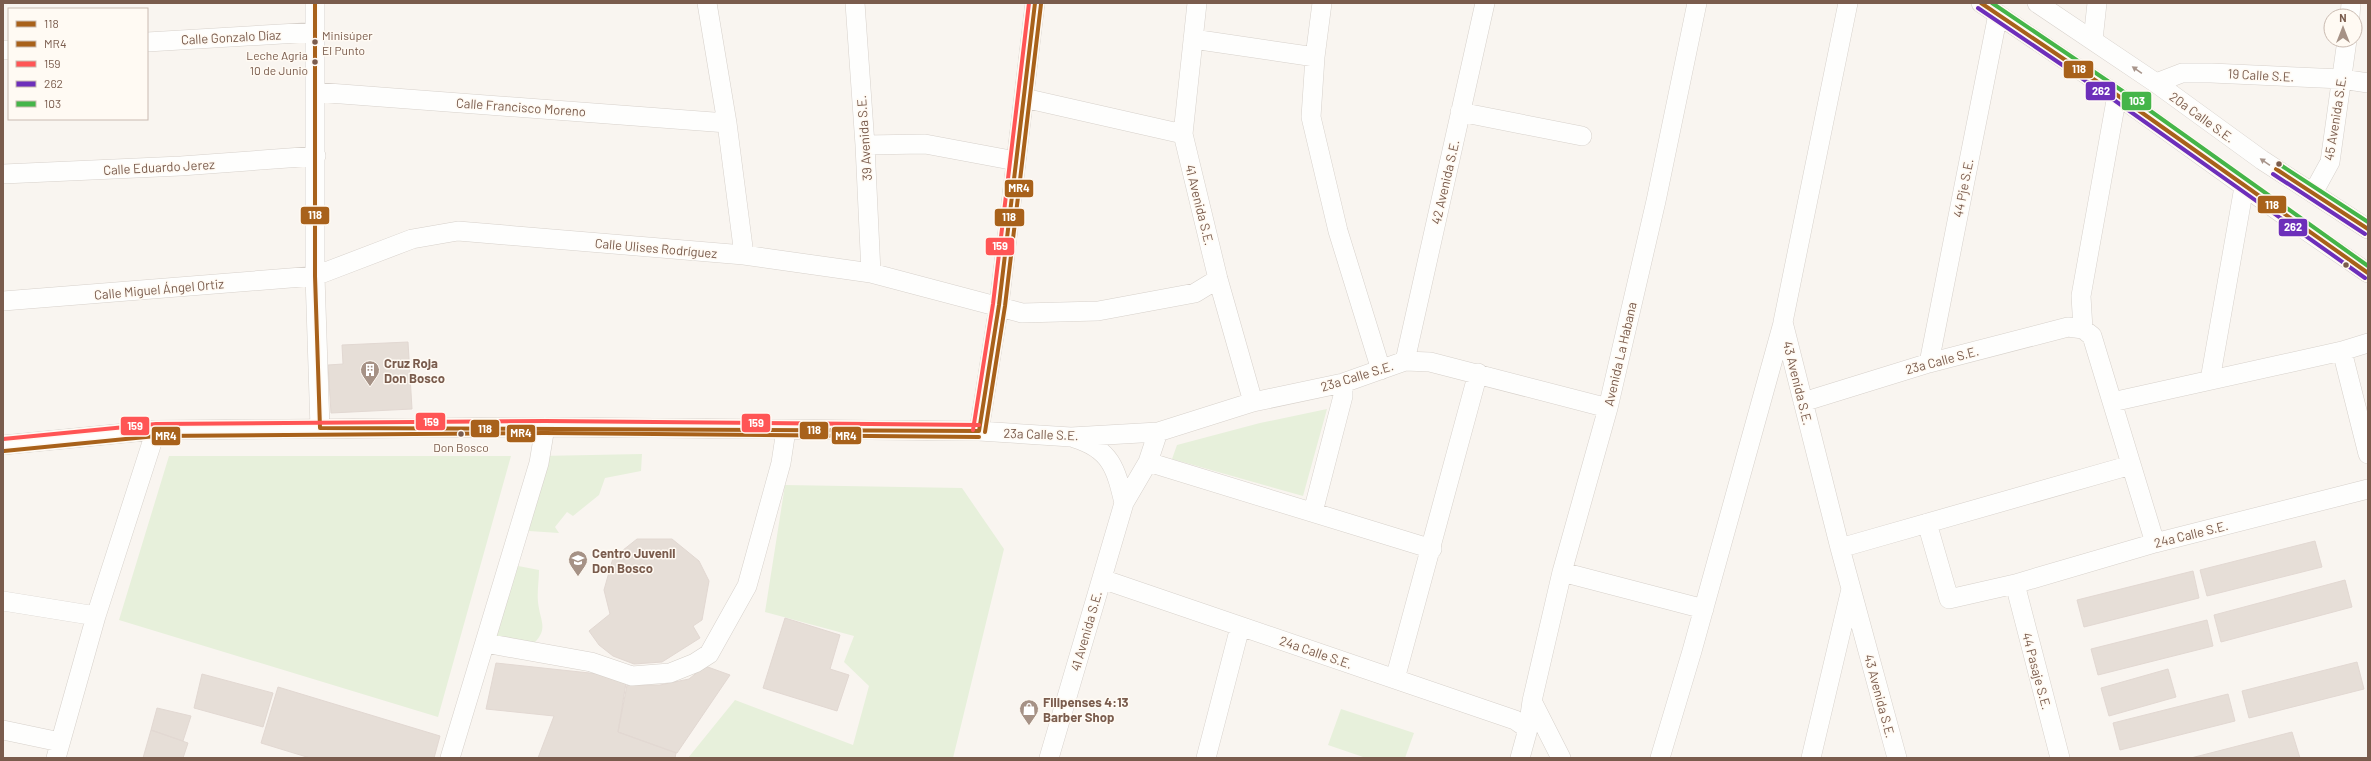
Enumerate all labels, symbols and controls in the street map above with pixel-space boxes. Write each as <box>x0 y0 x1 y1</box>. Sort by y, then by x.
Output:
legend <box>8 8 148 120</box>
north arrow <box>2323 8 2363 48</box>
text: N <box>2339 11 2347 24</box>
text: 118 <box>44 16 59 30</box>
street label: Calle Gonzalo Díaz <box>180 26 282 48</box>
place label: Minisúper El Punto <box>322 28 373 57</box>
text: MR4 <box>44 36 67 50</box>
marker: Minisúper El Punto <box>310 37 320 47</box>
place label: Leche Agria 10 de Junio <box>246 48 308 77</box>
text: 159 <box>44 56 61 70</box>
marker: Leche Agria 10 de Junio <box>310 57 320 67</box>
line badge: 118 <box>2063 60 2094 79</box>
text: 118 <box>2072 62 2086 75</box>
street label: 19 Calle S.E. <box>2227 65 2295 85</box>
one-way arrow <box>2131 66 2142 74</box>
street label: 45 Avenida S.E. <box>2320 74 2350 162</box>
text: 262 <box>44 76 63 90</box>
line badge: 262 <box>2085 81 2116 101</box>
text: 262 <box>2092 84 2110 97</box>
street label: 20a Calle S.E. <box>2167 88 2237 146</box>
line badge: 103 <box>2121 91 2152 111</box>
street label: Calle Francisco Moreno <box>456 94 586 120</box>
text: 103 <box>2129 94 2145 107</box>
street label: 39 Avenida S.E. <box>853 95 875 181</box>
text: 103 <box>44 96 61 110</box>
street label: 42 Avenida S.E. <box>1427 138 1463 226</box>
street label: Calle Eduardo Jerez <box>103 156 215 178</box>
street label: 44 Pje S.E. <box>1949 157 1977 219</box>
one-way arrow <box>2260 158 2270 166</box>
unlabelled marker <box>2274 159 2284 169</box>
street label: 41 Avenida S.E. <box>1182 163 1218 247</box>
line badge: MR4 <box>1004 179 1034 198</box>
text: MR4 <box>1008 181 1030 194</box>
line badge: 118 <box>2257 195 2287 214</box>
text: 118 <box>2265 198 2279 211</box>
line badge: 118 <box>300 206 330 225</box>
text: 118 <box>308 208 322 221</box>
line badge: 118 <box>994 208 1025 227</box>
text: 118 <box>1002 210 1016 223</box>
line badge: 262 <box>2278 218 2308 237</box>
text: 262 <box>2284 220 2302 233</box>
street label: Calle Ulises Rodríguez <box>594 235 718 261</box>
line badge: 159 <box>985 237 1015 256</box>
text: 159 <box>992 239 1008 252</box>
unlabelled marker <box>2341 260 2351 270</box>
street label: Calle Miguel Ángel Ortiz <box>93 275 225 303</box>
street label: Avenida La Habana <box>1600 300 1640 408</box>
street label: 43 Avenida S.E. <box>1780 339 1816 427</box>
street label: 23a Calle S.E. <box>1904 343 1980 377</box>
place label: Cruz Roja Don Bosco <box>384 355 445 386</box>
street label: 23a Calle S.E. <box>1319 357 1395 395</box>
building icon: Cruz Roja Don Bosco <box>359 359 381 387</box>
line badge: 159 <box>415 412 446 431</box>
line badge: 159 <box>741 413 771 433</box>
text: 159 <box>423 415 439 428</box>
line badge: 159 <box>120 416 150 436</box>
text: 159 <box>748 416 764 429</box>
text: 159 <box>127 419 143 432</box>
line badge: 118 <box>470 419 500 438</box>
line badge: 118 <box>799 421 829 440</box>
text: 118 <box>478 422 492 435</box>
text: 118 <box>807 423 821 436</box>
line badge: MR4 <box>506 424 536 443</box>
street label: 23a Calle S.E. <box>1003 425 1079 443</box>
line badge: MR4 <box>151 426 181 446</box>
text: MR4 <box>510 426 532 439</box>
line badge: MR4 <box>831 426 862 445</box>
text: MR4 <box>155 429 177 442</box>
marker: Don Bosco <box>456 429 466 439</box>
text: MR4 <box>835 429 857 442</box>
place label: Don Bosco <box>433 440 489 454</box>
street label: 24a Calle S.E. <box>2152 517 2230 551</box>
place label: Centro Juvenil Don Bosco <box>592 545 675 576</box>
school or university icon: Centro Juvenil Don Bosco <box>567 549 589 577</box>
street label: 41 Avenida S.E. <box>1067 589 1105 673</box>
street label: 44 Pasaje S.E. <box>2019 631 2055 711</box>
street label: 24a Calle S.E. <box>1278 632 1354 672</box>
street label: 43 Avenida S.E. <box>1861 652 1899 740</box>
place label: Filipenses 4:13 Barber Shop <box>1043 694 1129 725</box>
shop icon: Filipenses 4:13 Barber Shop <box>1018 698 1040 726</box>

